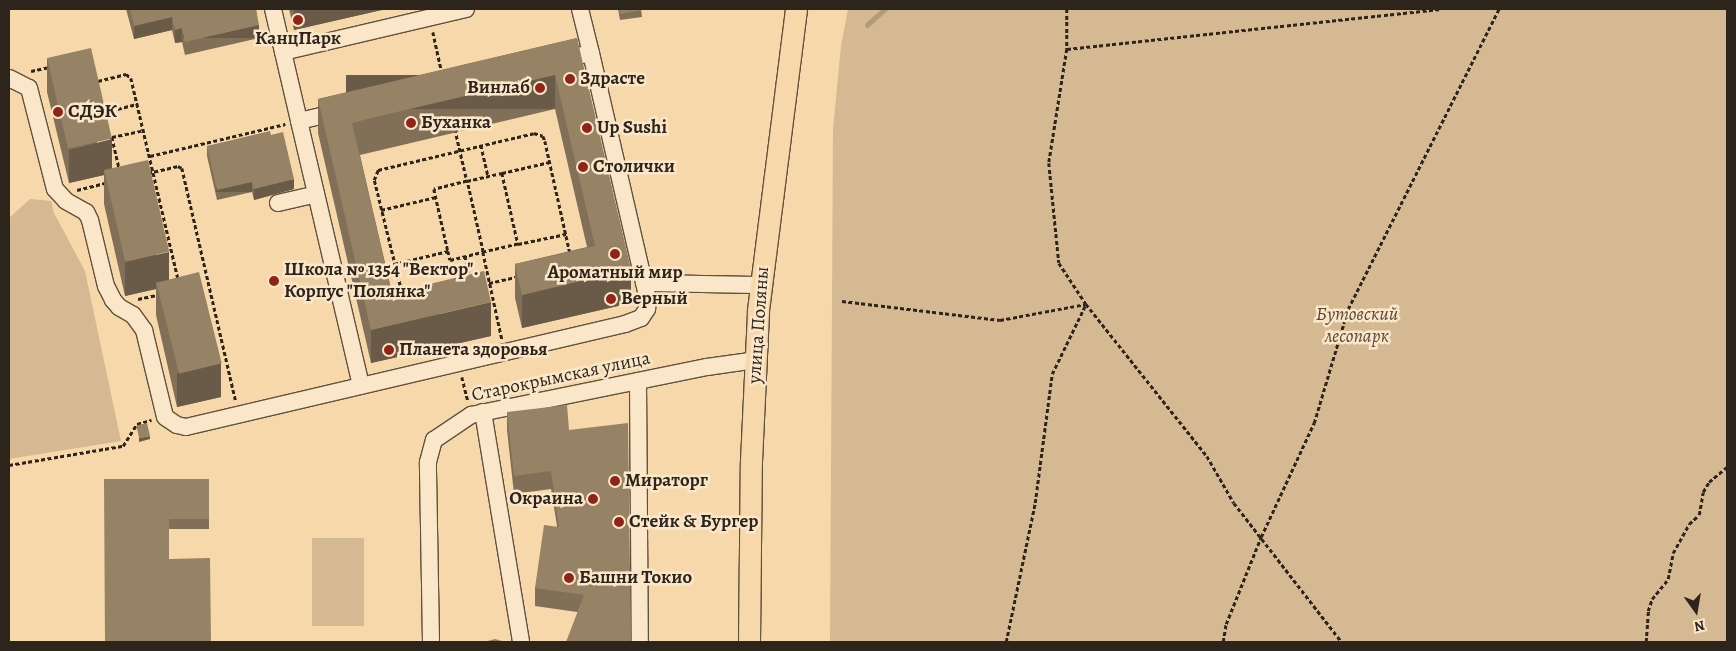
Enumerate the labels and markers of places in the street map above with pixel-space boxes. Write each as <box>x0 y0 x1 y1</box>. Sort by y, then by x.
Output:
marker: КанцПарк <box>292 14 304 26</box>
place label: КанцПарк <box>255 28 341 50</box>
place label: Здрасте <box>580 68 645 90</box>
marker: Здрасте <box>564 73 576 85</box>
place label: Винлаб <box>467 77 530 99</box>
marker: Винлаб <box>534 82 546 94</box>
place label: СДЭК <box>68 101 117 123</box>
marker: СДЭК <box>52 106 64 118</box>
place label: Буханка <box>421 112 491 134</box>
marker: Буханка <box>405 117 417 129</box>
place label: Up Sushi <box>597 117 667 139</box>
marker: Up Sushi <box>581 122 593 134</box>
place label: Столички <box>593 156 675 178</box>
marker: Столички <box>577 161 589 173</box>
marker: Ароматный мир <box>609 248 621 260</box>
place label: Школа № 1354 "Вектор". Корпус "Полянка" <box>284 259 479 303</box>
place label: Ароматный мир <box>547 262 683 284</box>
marker: Школа № 1354 "Вектор". Корпус "Полянка" <box>268 275 280 287</box>
place label: Верный <box>621 288 688 310</box>
marker: Верный <box>605 293 617 305</box>
place label: Планета здоровья <box>399 339 548 361</box>
marker: Планета здоровья <box>383 344 395 356</box>
place label: Мираторг <box>625 470 708 492</box>
marker: Мираторг <box>609 475 621 487</box>
place label: Окраина <box>509 488 583 510</box>
marker: Окраина <box>587 493 599 505</box>
place label: Стейк & Бургер <box>629 511 758 533</box>
marker: Стейк & Бургер <box>613 516 625 528</box>
place label: Башни Токио <box>579 567 692 589</box>
marker: Башни Токио <box>563 572 575 584</box>

